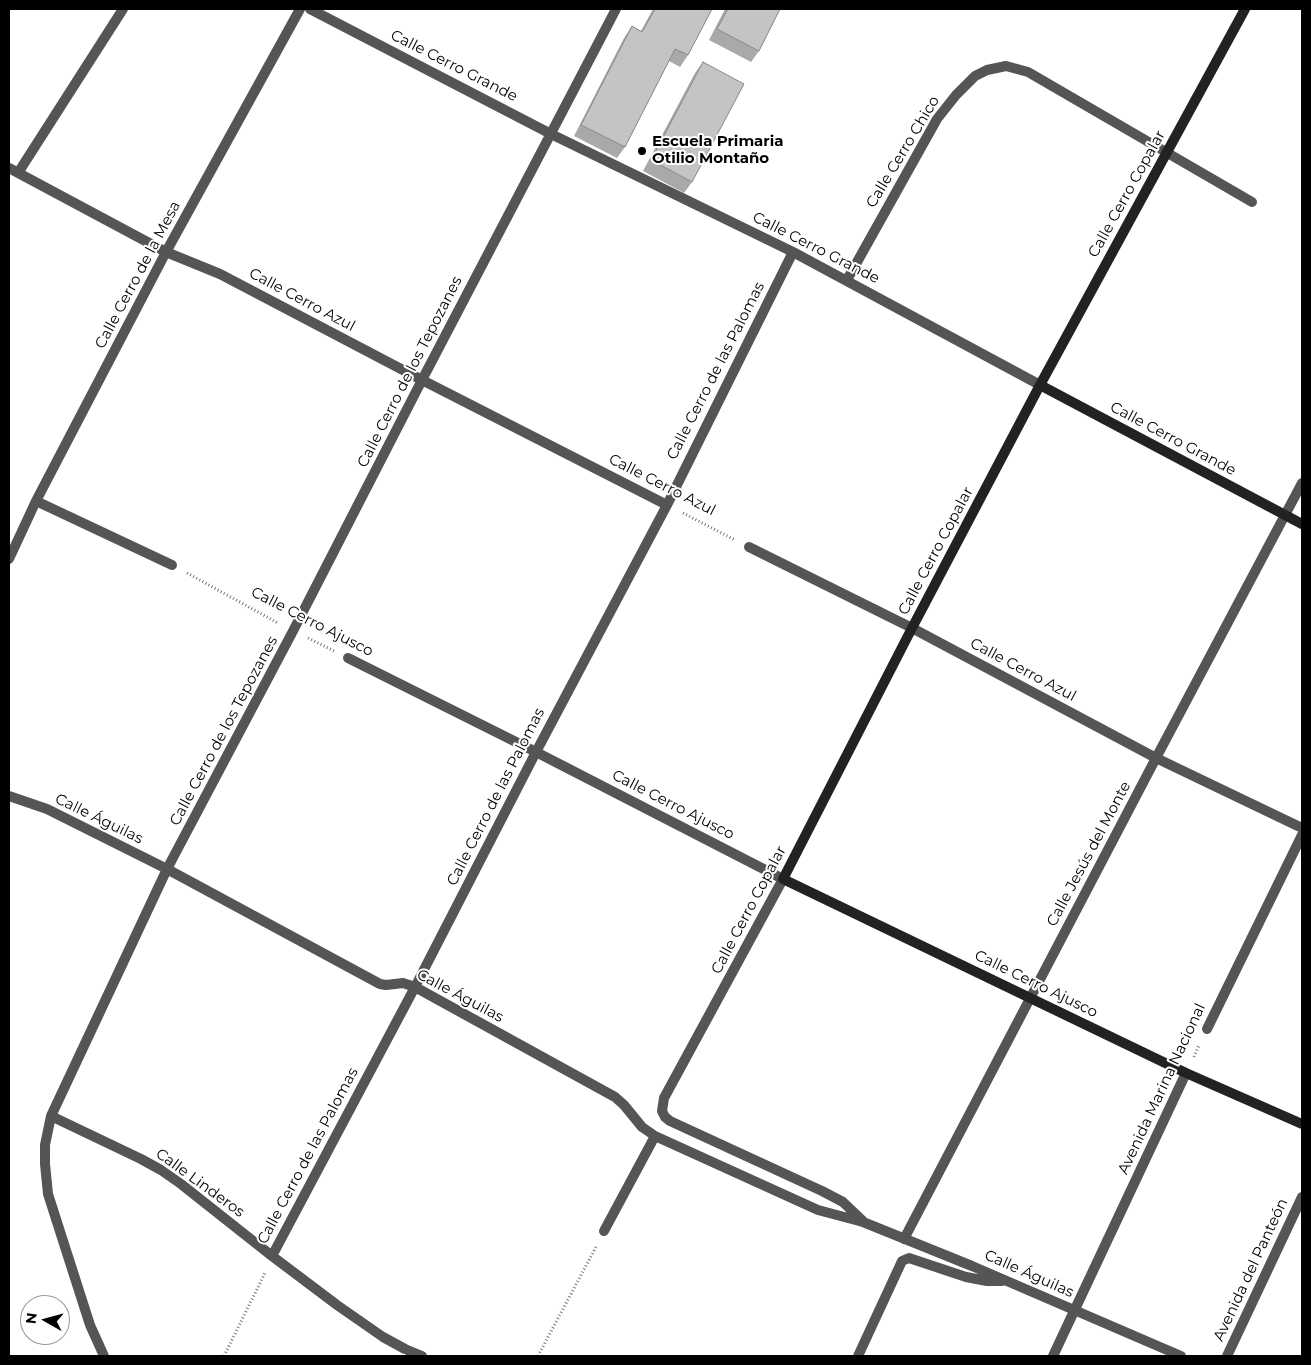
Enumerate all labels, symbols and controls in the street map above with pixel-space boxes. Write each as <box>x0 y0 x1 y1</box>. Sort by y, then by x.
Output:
street label: Calle Cerro Grande <box>388 26 520 106</box>
street label: Calle Cerro Chico <box>862 93 944 211</box>
street label: Calle Cerro Copalar <box>1085 127 1169 261</box>
place label: Escuela Primaria Otilio Montaño <box>652 133 784 168</box>
marker: Escuela Primaria Otilio Montaño <box>636 145 648 157</box>
street label: Calle Cerro de la Mesa <box>91 198 185 352</box>
street label: Calle Cerro Grande <box>750 208 882 288</box>
street label: Calle Cerro Azul <box>246 265 358 335</box>
street label: Calle Cerro de los Tepozanes <box>354 273 466 471</box>
street label: Calle Cerro de las Palomas <box>663 279 769 463</box>
street label: Calle Cerro Grande <box>1107 398 1239 480</box>
street label: Calle Cerro Azul <box>606 450 718 520</box>
street label: Calle Cerro Copalar <box>895 484 977 618</box>
street label: Calle Cerro Ajusco <box>248 583 376 661</box>
street label: Calle Cerro de los Tepozanes <box>166 633 282 829</box>
street label: Calle Cerro Azul <box>967 635 1079 705</box>
street label: Calle Cerro de las Palomas <box>443 705 549 889</box>
street label: Calle Cerro Ajusco <box>609 766 737 844</box>
street label: Calle Jesús del Monte <box>1043 778 1135 930</box>
street label: Calle Águilas <box>52 790 146 848</box>
street label: Calle Cerro Copalar <box>708 843 790 977</box>
street label: Calle Cerro Ajusco <box>971 946 1101 1022</box>
street label: Calle Águilas <box>414 966 506 1026</box>
street label: Avenida Marina Nacional <box>1114 1001 1210 1177</box>
street label: Calle Cerro de las Palomas <box>254 1065 362 1247</box>
street label: Calle Linderos <box>152 1145 248 1221</box>
street label: Avenida del Panteón <box>1210 1196 1292 1344</box>
street label: Calle Águilas <box>982 1246 1076 1302</box>
north arrow <box>20 1295 70 1345</box>
text: N <box>21 1312 41 1325</box>

